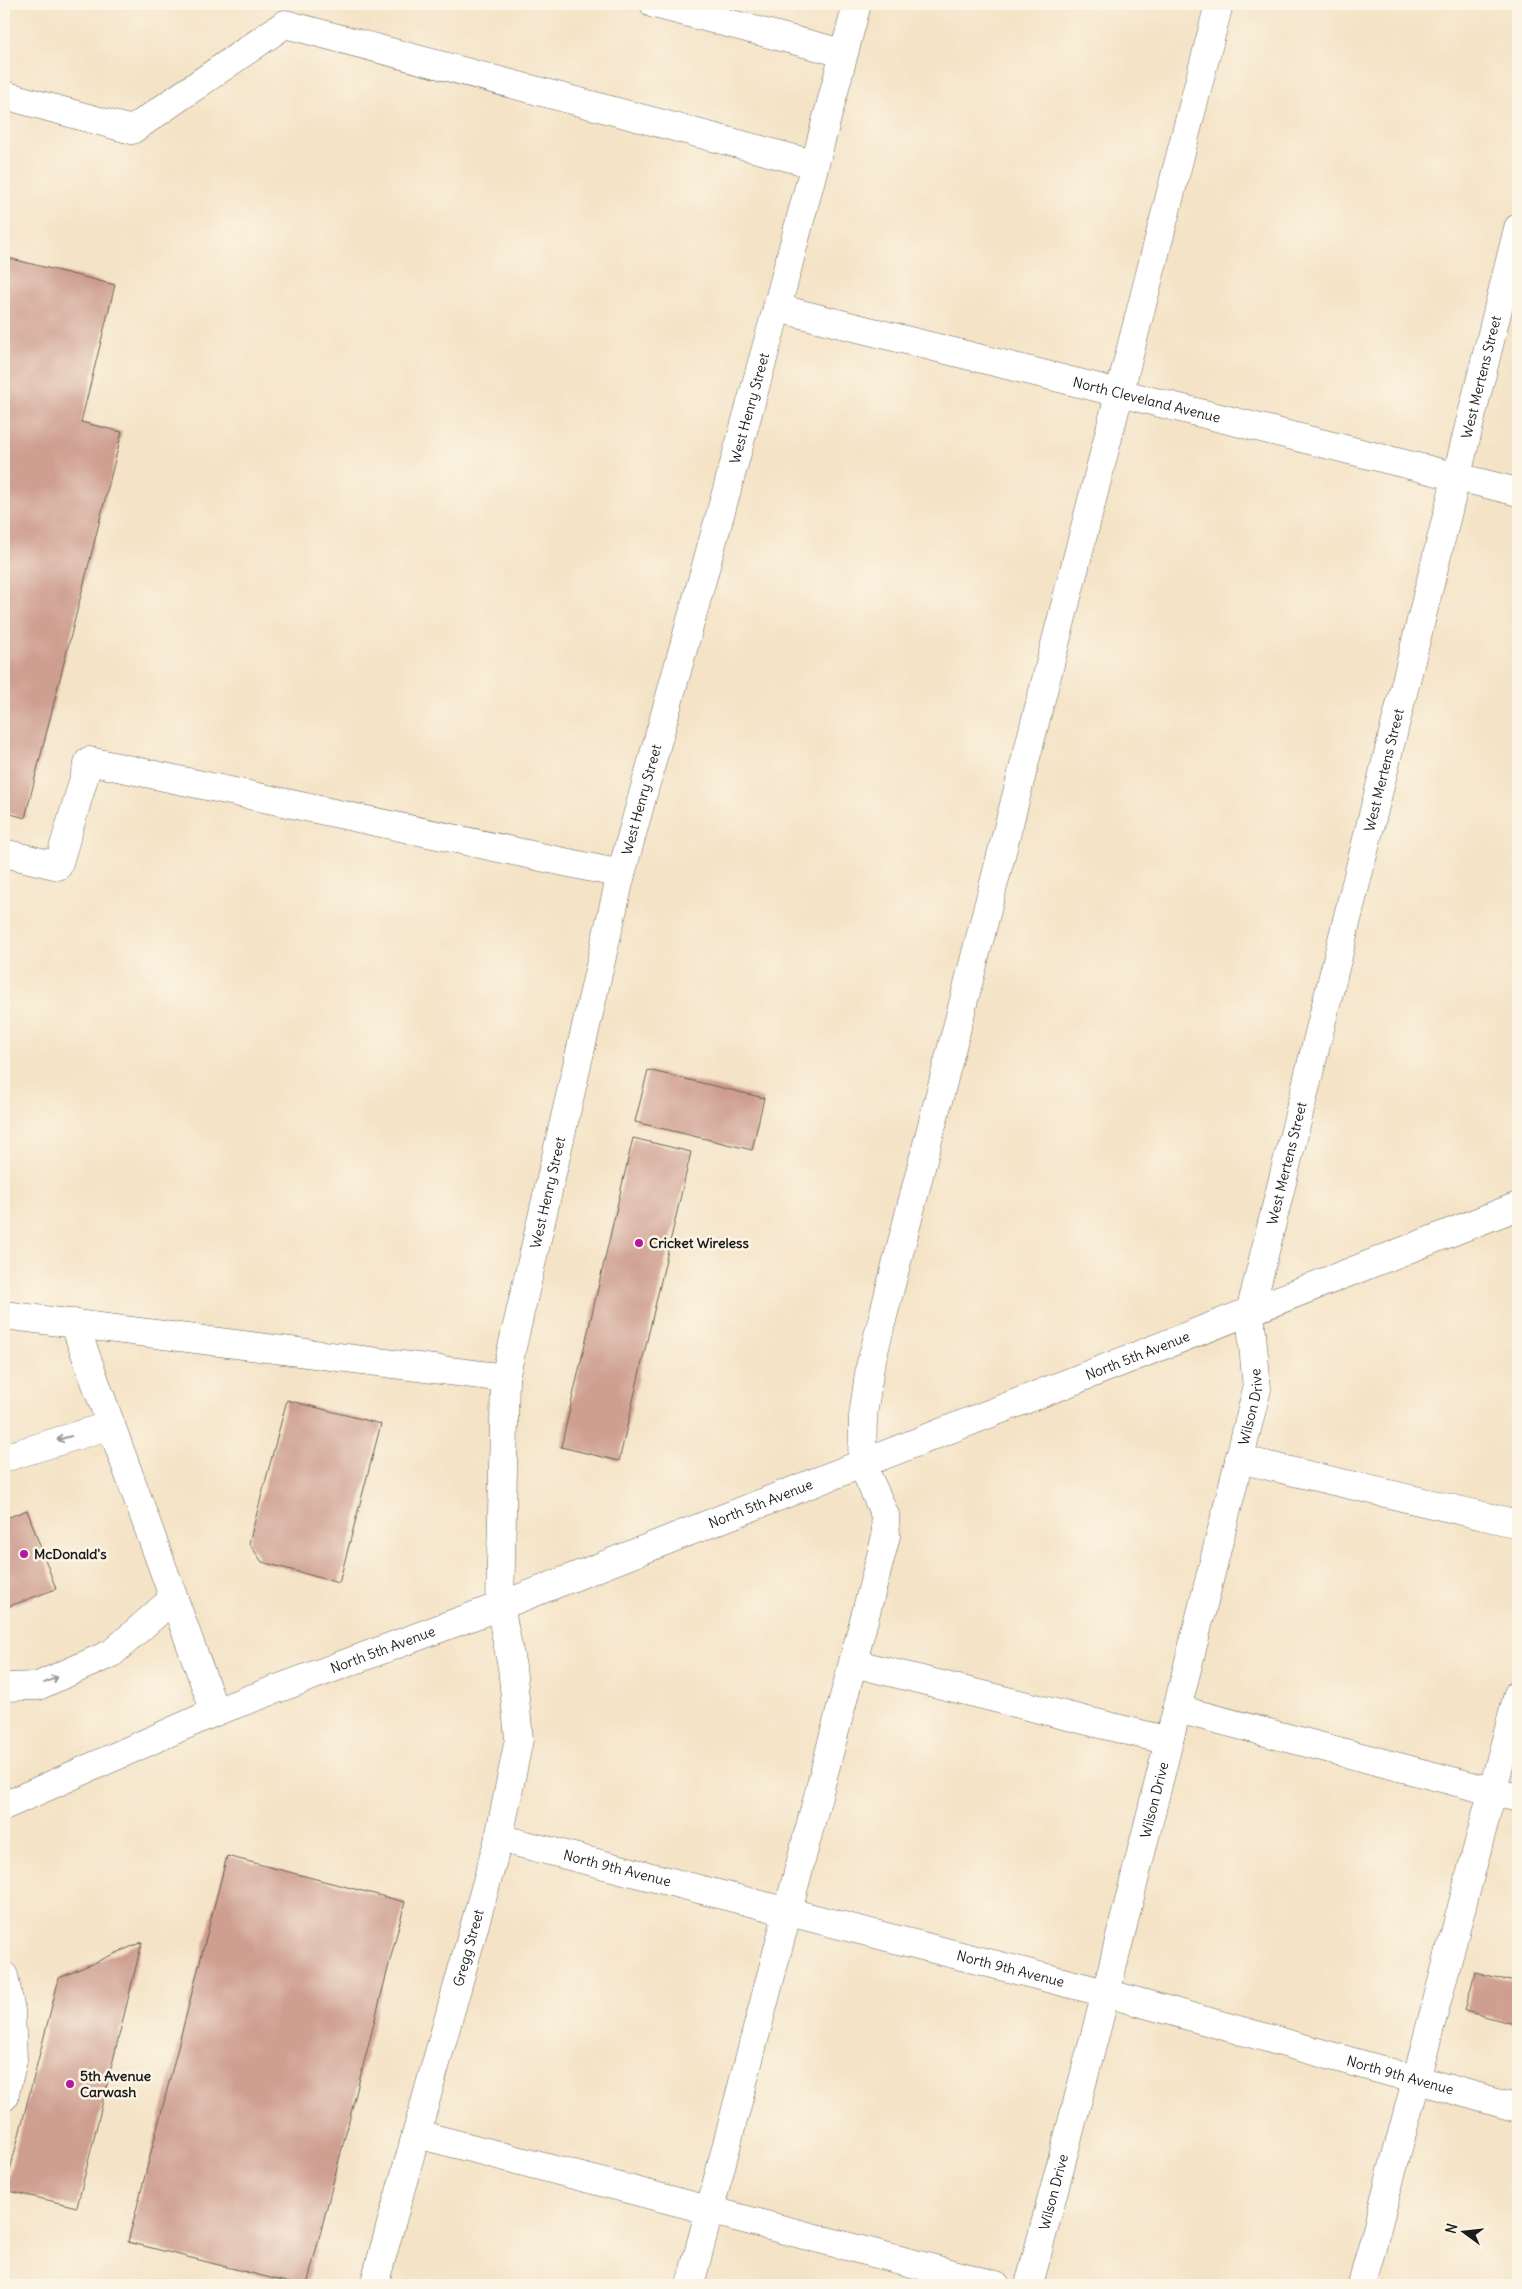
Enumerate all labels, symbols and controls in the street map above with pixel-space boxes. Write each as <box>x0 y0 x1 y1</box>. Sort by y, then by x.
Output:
street label: West Mertens Street <box>1457 313 1505 440</box>
street label: West Henry Street <box>726 351 773 466</box>
street label: North Cleveland Avenue <box>1071 373 1222 427</box>
street label: West Mertens Street <box>1360 707 1408 834</box>
street label: West Henry Street <box>618 742 665 857</box>
street label: West Mertens Street <box>1263 1100 1311 1227</box>
street label: West Henry Street <box>526 1135 569 1250</box>
place label: Cricket Wireless <box>649 1234 749 1252</box>
marker: Cricket Wireless <box>633 1237 645 1249</box>
street label: North 5th Avenue <box>1083 1327 1192 1384</box>
street label: Wilson Drive <box>1234 1368 1266 1447</box>
one-way arrow <box>57 1434 73 1444</box>
street label: North 5th Avenue <box>706 1475 815 1532</box>
place label: McDonald's <box>34 1545 107 1563</box>
marker: McDonald's <box>18 1548 30 1560</box>
street label: North 5th Avenue <box>328 1622 438 1677</box>
one-way arrow <box>43 1675 58 1685</box>
street label: Wilson Drive <box>1136 1760 1172 1840</box>
street label: North 9th Avenue <box>561 1846 673 1891</box>
street label: Gregg Street <box>449 1907 488 1989</box>
street label: North 9th Avenue <box>955 1946 1066 1991</box>
street label: North 9th Avenue <box>1345 2052 1456 2099</box>
place label: 5th Avenue Carwash <box>80 2067 152 2101</box>
marker: 5th Avenue Carwash <box>64 2078 76 2090</box>
street label: Wilson Drive <box>1035 2152 1072 2232</box>
north arrow <box>1440 2206 1490 2256</box>
text: N <box>1441 2222 1461 2236</box>

